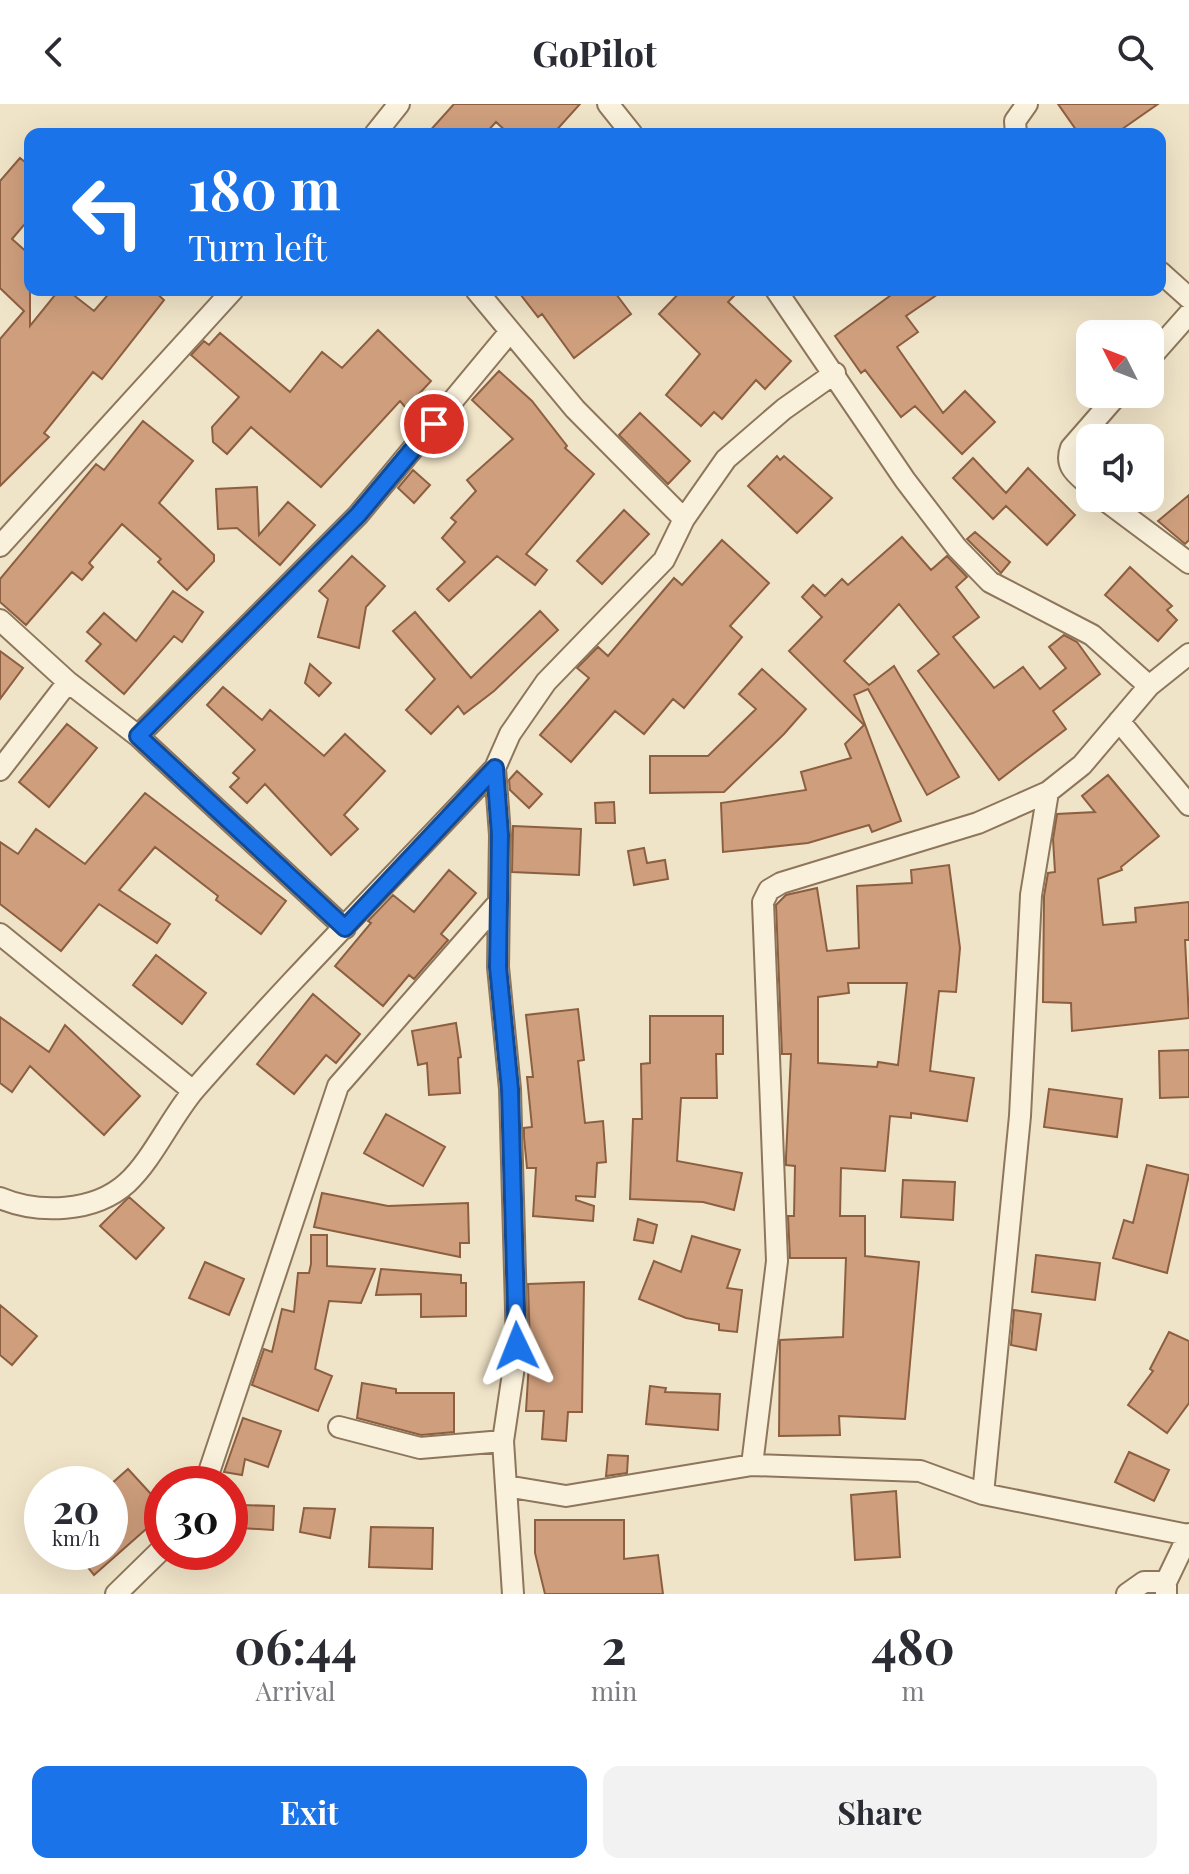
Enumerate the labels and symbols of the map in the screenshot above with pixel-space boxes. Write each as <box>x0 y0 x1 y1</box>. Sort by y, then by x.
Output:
north arrow <box>1076 320 1164 408</box>
pin <box>400 390 468 458</box>
position arrow <box>475 1304 559 1388</box>
speed limit sign: 30 <box>144 1466 248 1570</box>

